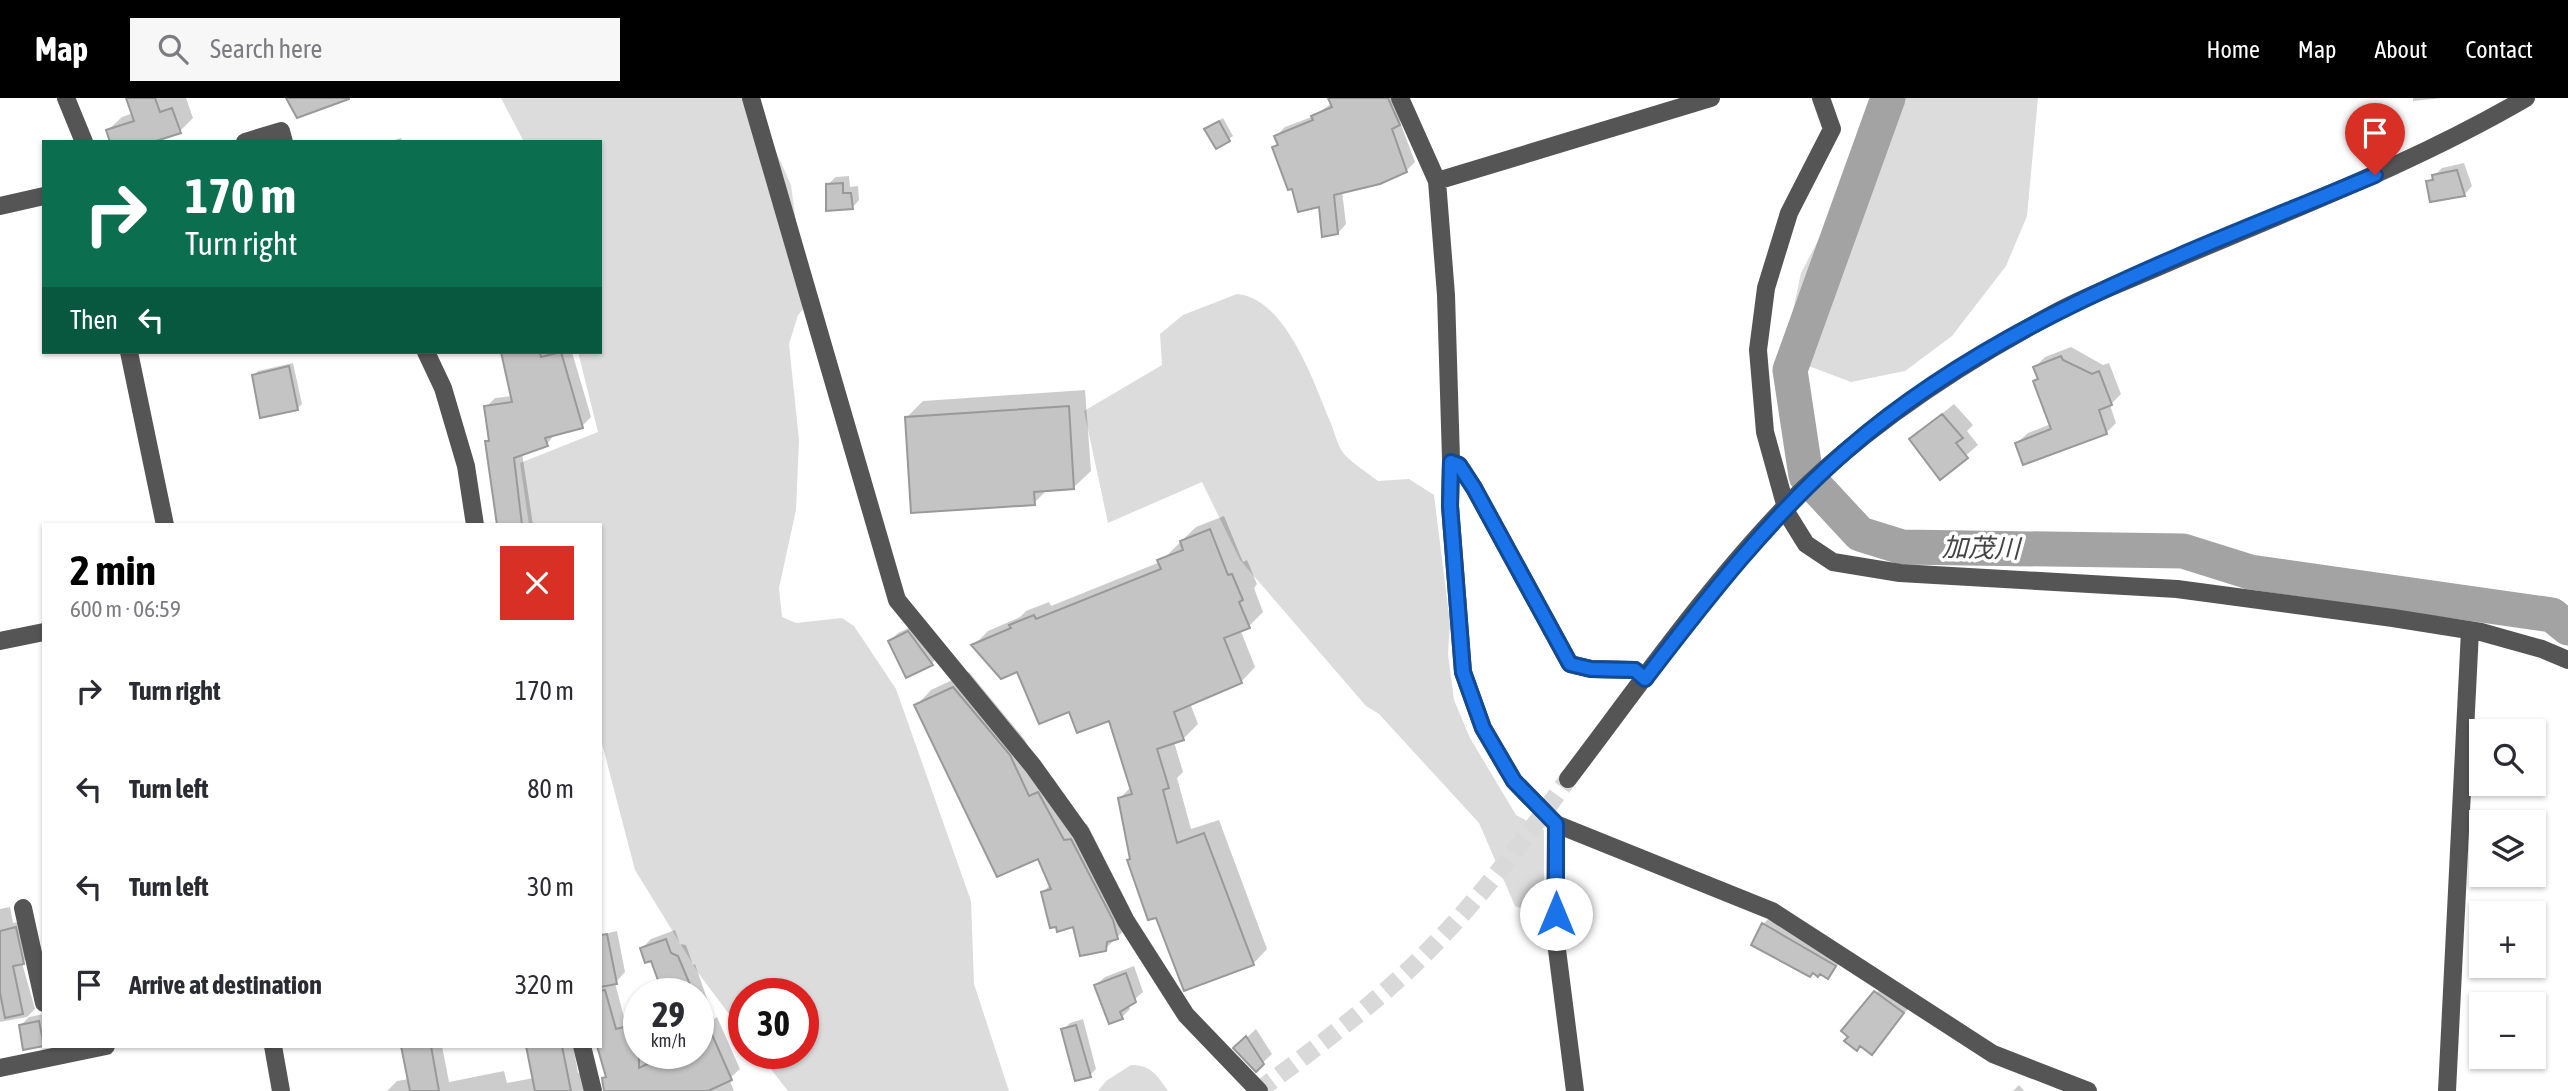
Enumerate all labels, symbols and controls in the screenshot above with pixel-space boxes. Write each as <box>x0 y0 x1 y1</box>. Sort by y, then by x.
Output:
search box <box>130 18 620 81</box>
text: Map <box>35 30 88 68</box>
icon: search <box>154 30 192 68</box>
text: Search here <box>210 34 322 64</box>
text: Home <box>2206 36 2260 63</box>
text: Map <box>2298 36 2336 63</box>
text: About <box>2374 36 2427 63</box>
text: Contact <box>2465 36 2533 63</box>
pin <box>2345 103 2405 175</box>
icon: arrive <box>2356 114 2394 152</box>
text: 170 m <box>185 167 296 223</box>
icon: right <box>70 168 161 259</box>
text: Turn right <box>185 225 298 262</box>
icon: left <box>132 301 170 339</box>
text: Then <box>70 305 118 335</box>
water label: 加茂川 <box>1942 532 2023 564</box>
text: 2 min <box>70 546 156 594</box>
button: close <box>500 546 574 620</box>
text: 600 m · 06:59 <box>70 596 181 622</box>
icon: right <box>70 672 108 710</box>
text: Turn right <box>129 676 220 706</box>
text: 170 m <box>515 676 574 706</box>
map controls <box>2469 719 2546 1069</box>
button: search <box>2469 719 2546 796</box>
icon: left <box>70 770 108 808</box>
text: Turn left <box>129 774 209 804</box>
text: 80 m <box>527 774 574 804</box>
button: layers <box>2469 810 2546 887</box>
icon: left <box>70 868 108 906</box>
text: Turn left <box>129 872 209 902</box>
text: 30 m <box>527 872 574 902</box>
position arrow <box>1519 877 1593 951</box>
button: + <box>2469 901 2546 978</box>
icon: arrive <box>70 966 108 1004</box>
text: Arrive at destination <box>129 970 322 1000</box>
text: 320 m <box>515 970 574 1000</box>
speed limit sign: 30 <box>728 978 819 1069</box>
button: − <box>2469 992 2546 1069</box>
text: 29 <box>652 994 685 1034</box>
text: km/h <box>651 1030 686 1051</box>

